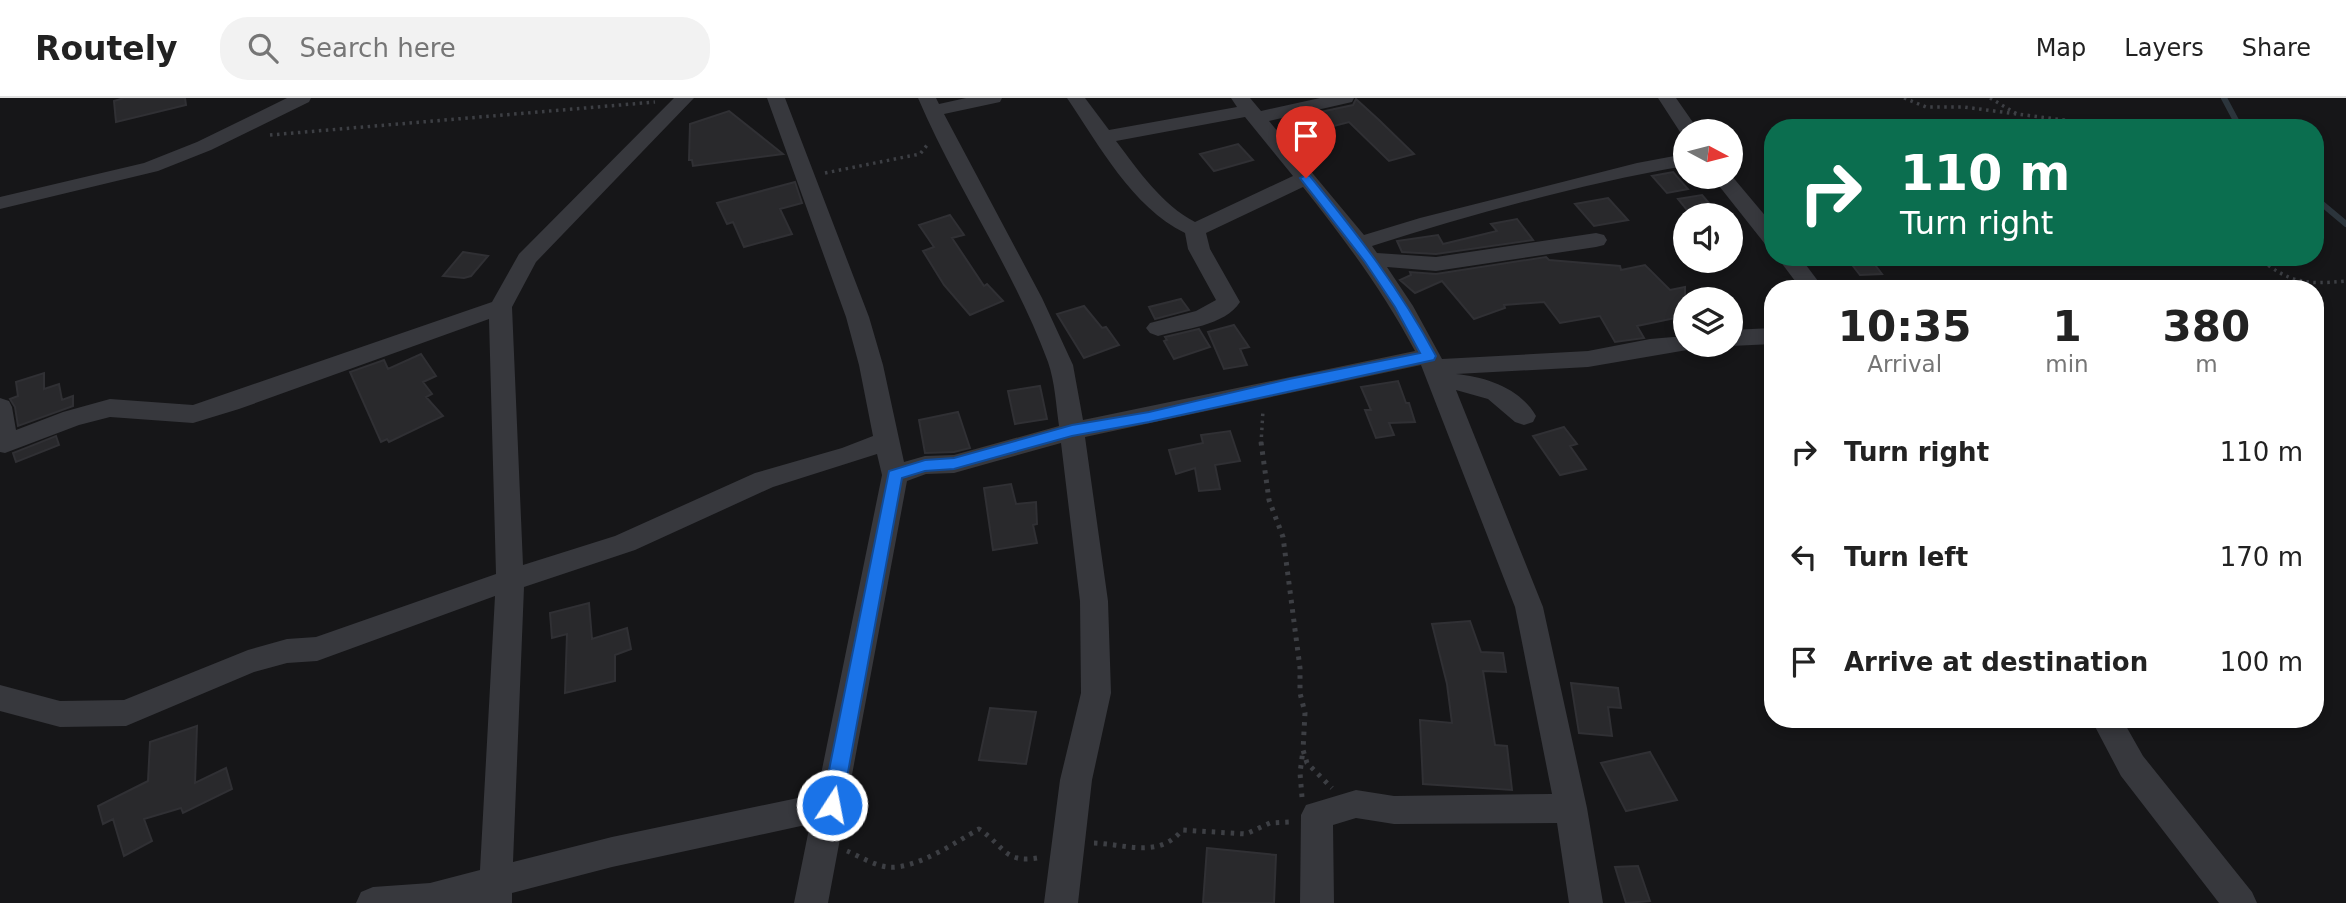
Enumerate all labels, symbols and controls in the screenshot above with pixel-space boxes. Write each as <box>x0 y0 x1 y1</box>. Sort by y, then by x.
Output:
search box <box>220 17 710 80</box>
text: Routely <box>35 29 178 68</box>
icon: search <box>244 29 282 67</box>
text: Search here <box>300 33 456 63</box>
text: Map <box>2036 34 2086 62</box>
text: Layers <box>2124 34 2204 62</box>
text: Share <box>2242 34 2311 62</box>
pin <box>1276 106 1336 178</box>
icon: arrive <box>1287 117 1325 155</box>
north arrow <box>1673 119 1743 189</box>
map controls <box>1673 119 1743 357</box>
text: 110 m <box>1900 145 2070 202</box>
icon: right <box>1785 147 1876 238</box>
button: sound <box>1673 203 1743 273</box>
text: Turn right <box>1900 204 2053 242</box>
button: layers <box>1673 287 1743 357</box>
text: 10:35 <box>1838 302 1972 351</box>
text: 1 <box>2052 302 2082 351</box>
text: 380 <box>2163 302 2250 351</box>
text: Arrival <box>1867 351 1942 377</box>
text: min <box>2045 351 2089 377</box>
text: m <box>2195 351 2218 377</box>
icon: right <box>1785 433 1823 471</box>
text: Turn right <box>1844 437 1989 467</box>
text: 110 m <box>2220 437 2303 467</box>
icon: left <box>1785 538 1823 576</box>
text: Turn left <box>1844 542 1968 572</box>
text: 170 m <box>2220 542 2303 572</box>
icon: arrive <box>1785 643 1823 681</box>
text: Arrive at destination <box>1844 647 2148 677</box>
text: 100 m <box>2220 647 2303 677</box>
position arrow <box>795 768 869 842</box>

